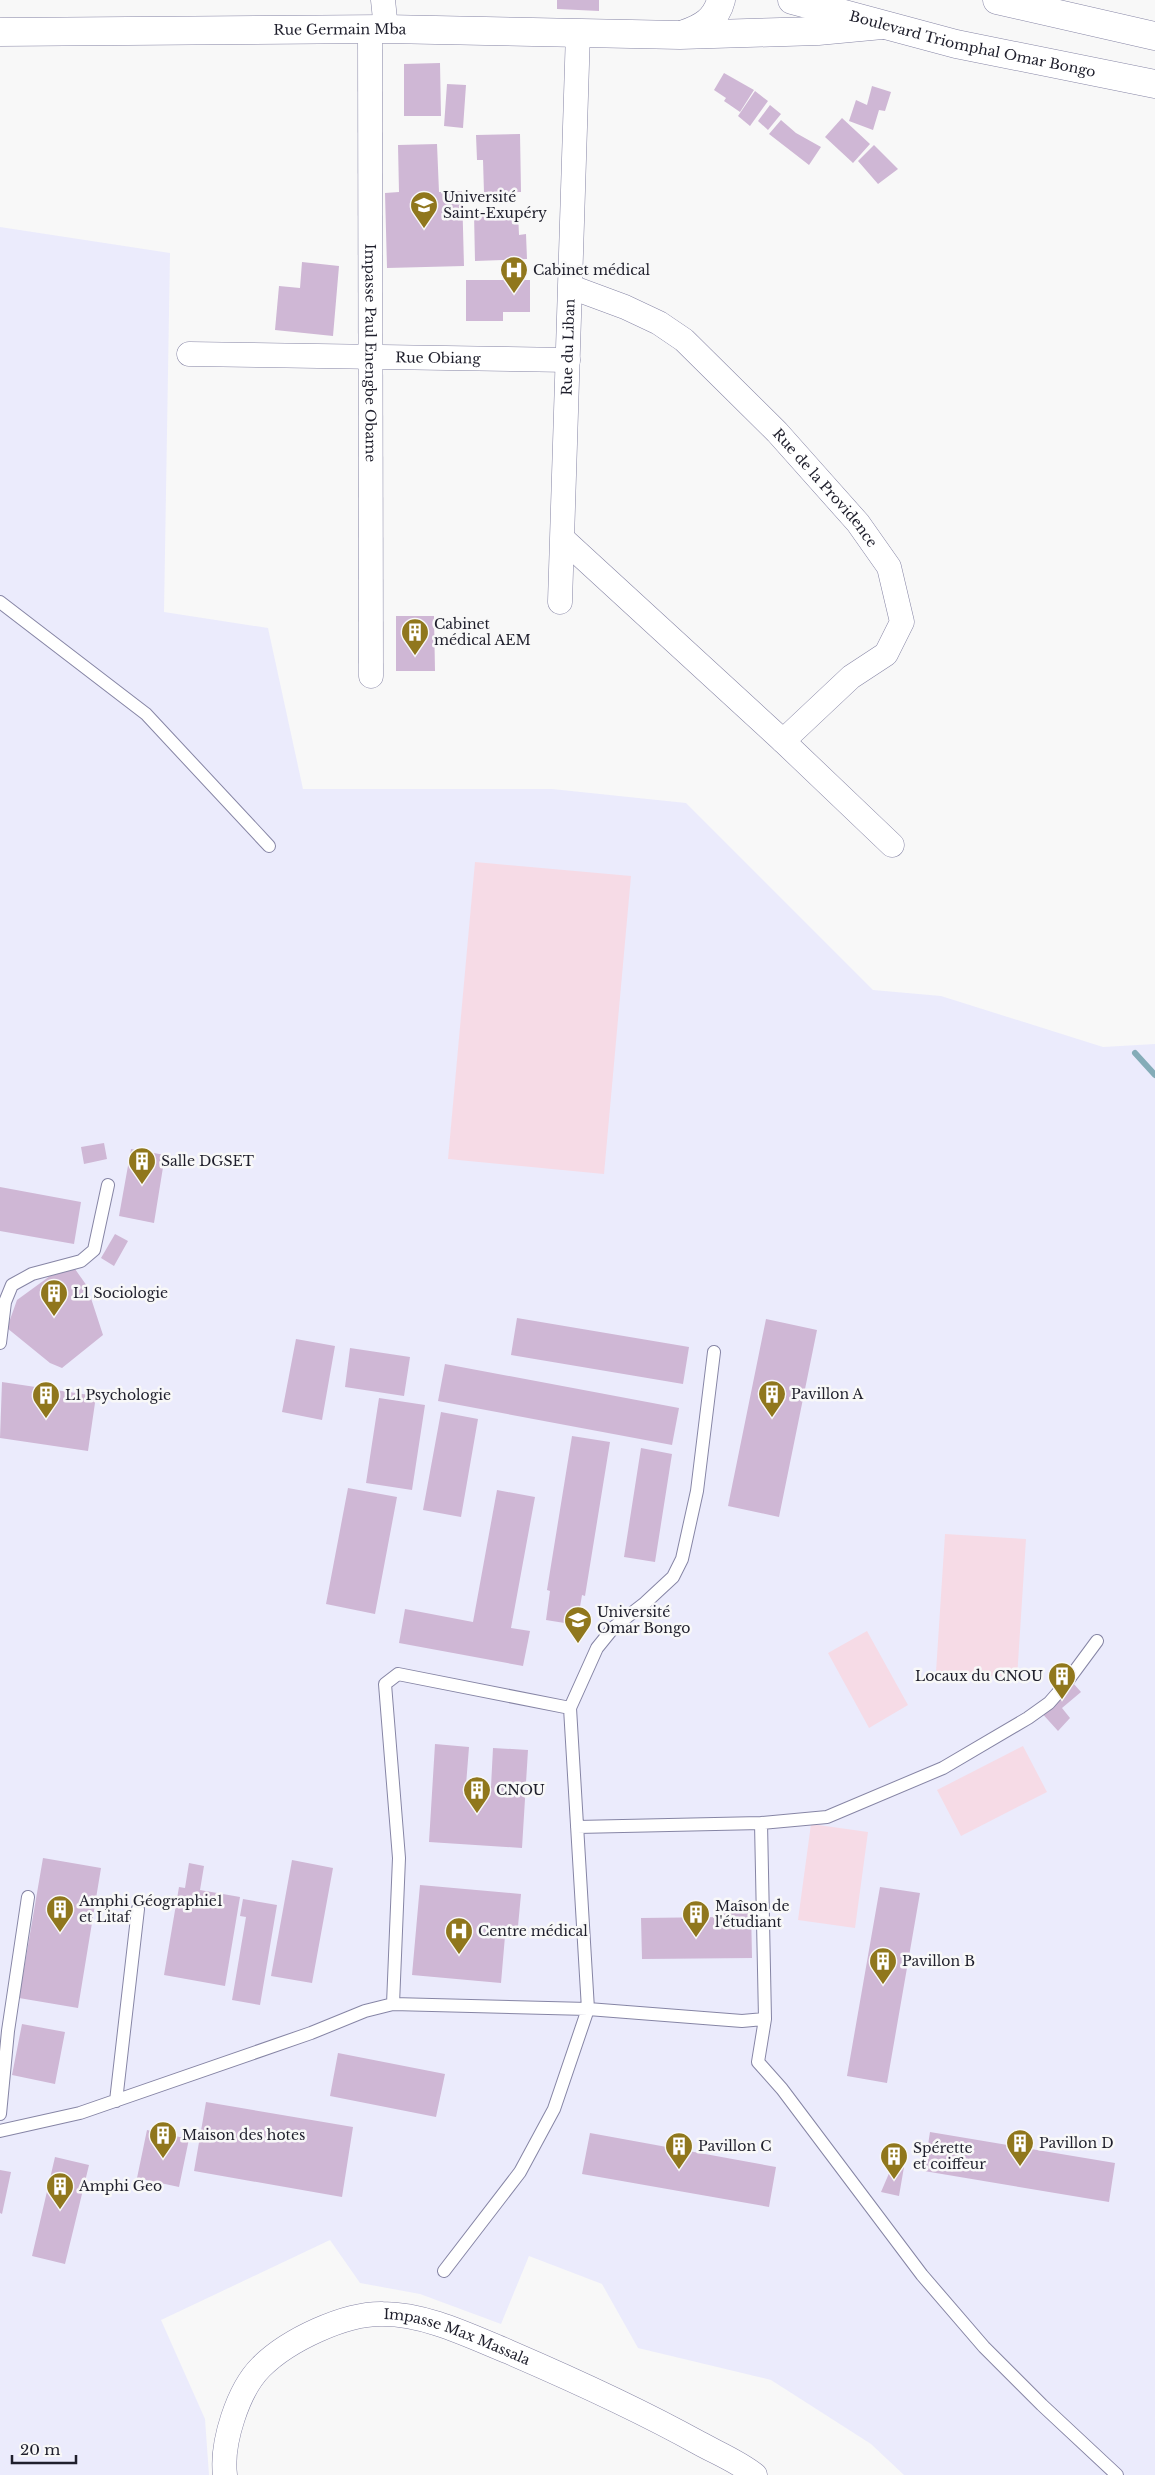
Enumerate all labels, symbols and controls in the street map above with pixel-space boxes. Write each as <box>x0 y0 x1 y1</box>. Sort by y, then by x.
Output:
street label: Boulevard Triomphal Omar Bongo <box>847 7 1097 81</box>
street label: Rue Germain Mba <box>273 20 407 39</box>
place label: Université Saint-Exupéry <box>443 188 547 222</box>
school or university icon: Université Saint-Exupéry <box>409 190 439 229</box>
street label: Impasse Paul Enengbe Obame <box>361 244 380 462</box>
hospital icon: Cabinet médical <box>499 255 529 294</box>
place label: Cabinet médical <box>533 261 650 279</box>
street label: Rue du Liban <box>558 298 579 396</box>
street label: Rue Obiang <box>395 348 481 368</box>
street label: Rue de la Providence <box>769 425 881 551</box>
place label: Cabinet médical AEM <box>434 615 531 649</box>
building icon: Cabinet médical AEM <box>400 617 430 656</box>
building icon: Salle DGSET <box>127 1146 157 1185</box>
place label: Salle DGSET <box>161 1152 254 1170</box>
building icon: L1 Sociologie <box>39 1278 69 1317</box>
place label: L1 Sociologie <box>73 1284 168 1302</box>
building icon: Pavillon A <box>757 1379 787 1418</box>
building icon: L1 Psychologie <box>31 1380 61 1419</box>
place label: Pavillon A <box>791 1385 864 1403</box>
place label: L1 Psychologie <box>65 1386 171 1404</box>
place label: Université Omar Bongo <box>597 1603 690 1637</box>
school or university icon: Université Omar Bongo <box>563 1605 593 1644</box>
building icon: Locaux du CNOU <box>1047 1661 1077 1700</box>
place label: Locaux du CNOU <box>915 1667 1043 1685</box>
building icon: CNOU <box>462 1775 492 1814</box>
place label: CNOU <box>496 1781 545 1799</box>
place label: Amphi Géographie1 et Litaf <box>78 1892 223 1926</box>
building icon: Amphi Géographie1 et Litaf <box>45 1894 75 1933</box>
place label: Maîson de l'étudiant <box>715 1897 789 1931</box>
building icon: Maîson de l'étudiant <box>681 1899 711 1938</box>
hospital icon: Centre médical <box>444 1916 474 1955</box>
place label: Centre médical <box>478 1922 588 1940</box>
building icon: Pavillon B <box>868 1946 898 1985</box>
place label: Pavillon B <box>902 1952 975 1970</box>
building icon: Maison des hotes <box>148 2120 178 2159</box>
place label: Maison des hotes <box>182 2126 305 2144</box>
building icon: Pavillon D <box>1005 2128 1035 2167</box>
building icon: Pavillon C <box>664 2131 694 2170</box>
place label: Pavillon D <box>1039 2134 1114 2152</box>
place label: Pavillon C <box>698 2137 771 2155</box>
place label: Spérette et coiffeur <box>913 2139 986 2173</box>
building icon: Spérette et coiffeur <box>879 2141 909 2180</box>
building icon: Amphi Geo <box>45 2171 75 2210</box>
place label: Amphi Geo <box>78 2177 162 2195</box>
street label: Impasse Max Massala <box>383 2305 533 2369</box>
scale bar <box>12 2432 76 2464</box>
text: 20 m <box>20 2440 60 2459</box>

